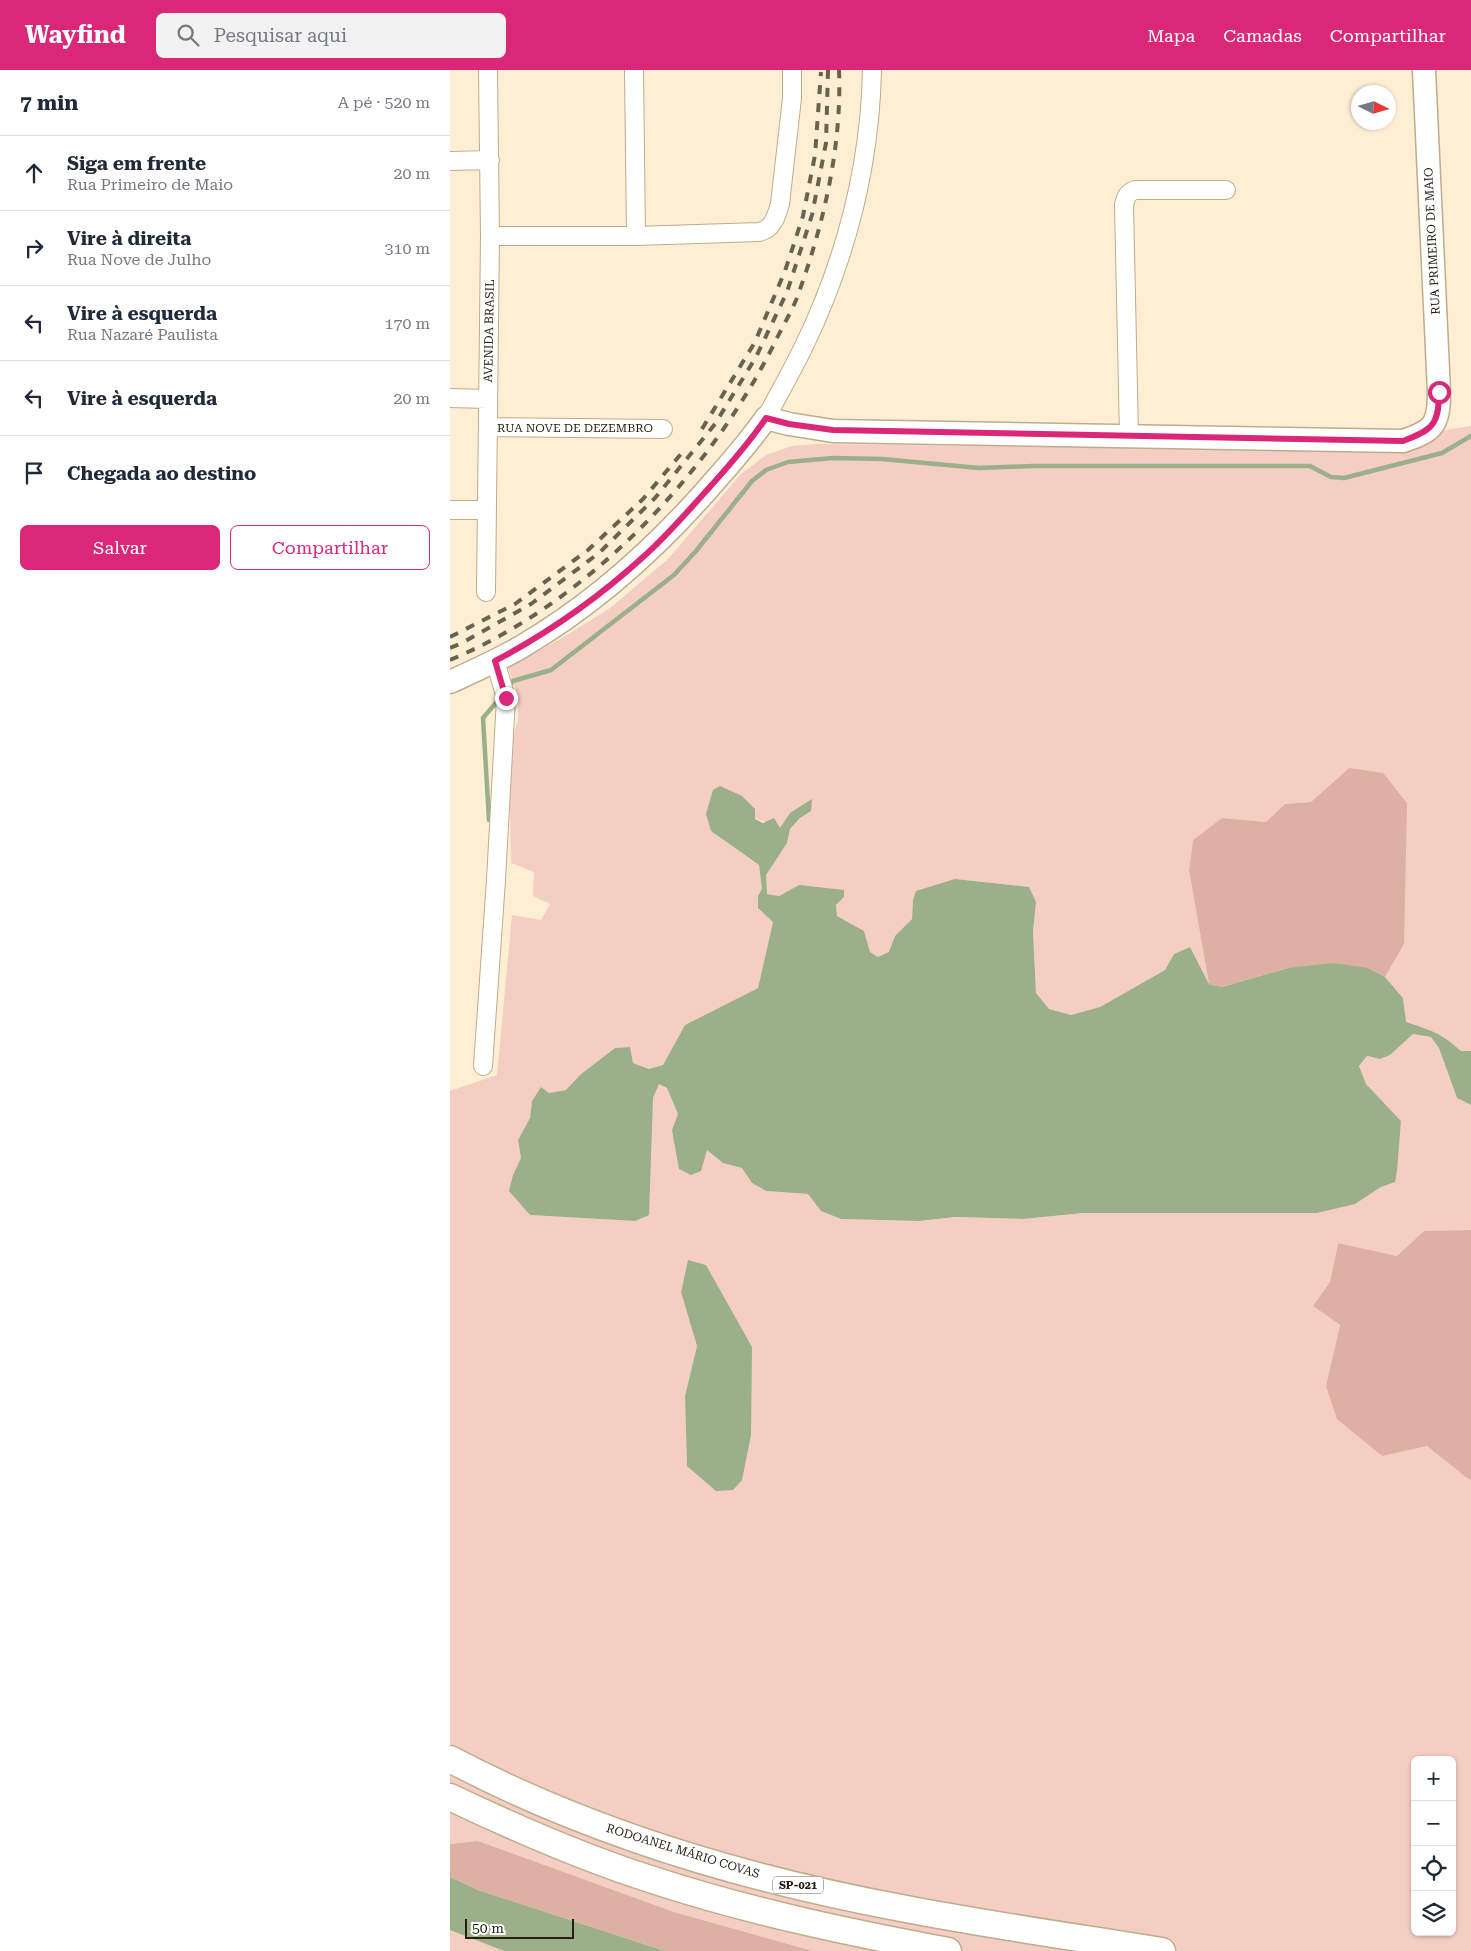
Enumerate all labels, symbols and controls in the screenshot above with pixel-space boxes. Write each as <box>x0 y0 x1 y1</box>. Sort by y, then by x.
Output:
search box <box>156 13 506 58</box>
text: Wayfind <box>25 21 126 49</box>
icon: search <box>174 21 202 49</box>
text: Pesquisar aqui <box>214 24 347 47</box>
text: Mapa <box>1147 25 1195 46</box>
text: Camadas <box>1223 25 1302 46</box>
text: Compartilhar <box>1330 25 1446 46</box>
north arrow <box>1351 85 1396 130</box>
text: 7 min <box>20 91 78 115</box>
text: A pé · 520 m <box>338 93 430 112</box>
text: Siga em frente <box>67 152 206 175</box>
icon: ahead <box>20 159 48 187</box>
text: 20 m <box>393 164 430 183</box>
street label: RUA PRIMEIRO DE MAIO <box>1421 167 1443 315</box>
text: Rua Primeiro de Maio <box>67 175 233 194</box>
text: Vire à direita <box>67 227 191 250</box>
icon: right <box>20 234 48 262</box>
text: 310 m <box>384 239 430 258</box>
text: Rua Nove de Julho <box>67 250 211 269</box>
street label: AVENIDA BRASIL <box>481 279 497 383</box>
text: Vire à esquerda <box>67 302 217 325</box>
icon: left <box>20 309 48 337</box>
text: 170 m <box>384 314 430 333</box>
text: Rua Nazaré Paulista <box>67 325 218 344</box>
route start <box>1428 381 1451 404</box>
icon: left <box>20 384 48 412</box>
text: Vire à esquerda <box>67 387 217 410</box>
text: 20 m <box>393 389 430 408</box>
street label: RUA NOVE DE DEZEMBRO <box>497 421 653 435</box>
icon: arrive <box>20 459 48 487</box>
text: Chegada ao destino <box>67 462 256 485</box>
button: Salvar <box>20 525 220 570</box>
button: Compartilhar <box>230 525 430 570</box>
route end <box>495 687 518 710</box>
map controls <box>1411 1756 1456 1936</box>
button: + <box>1411 1756 1456 1801</box>
button: − <box>1411 1801 1456 1846</box>
street label: RODOANEL MÁRIO COVAS <box>605 1821 761 1881</box>
button: locate <box>1411 1846 1456 1891</box>
road number: SP-021 <box>773 1876 823 1894</box>
button: layers <box>1411 1891 1456 1936</box>
scale bar <box>465 1916 574 1939</box>
text: 50 m <box>472 1920 504 1936</box>

